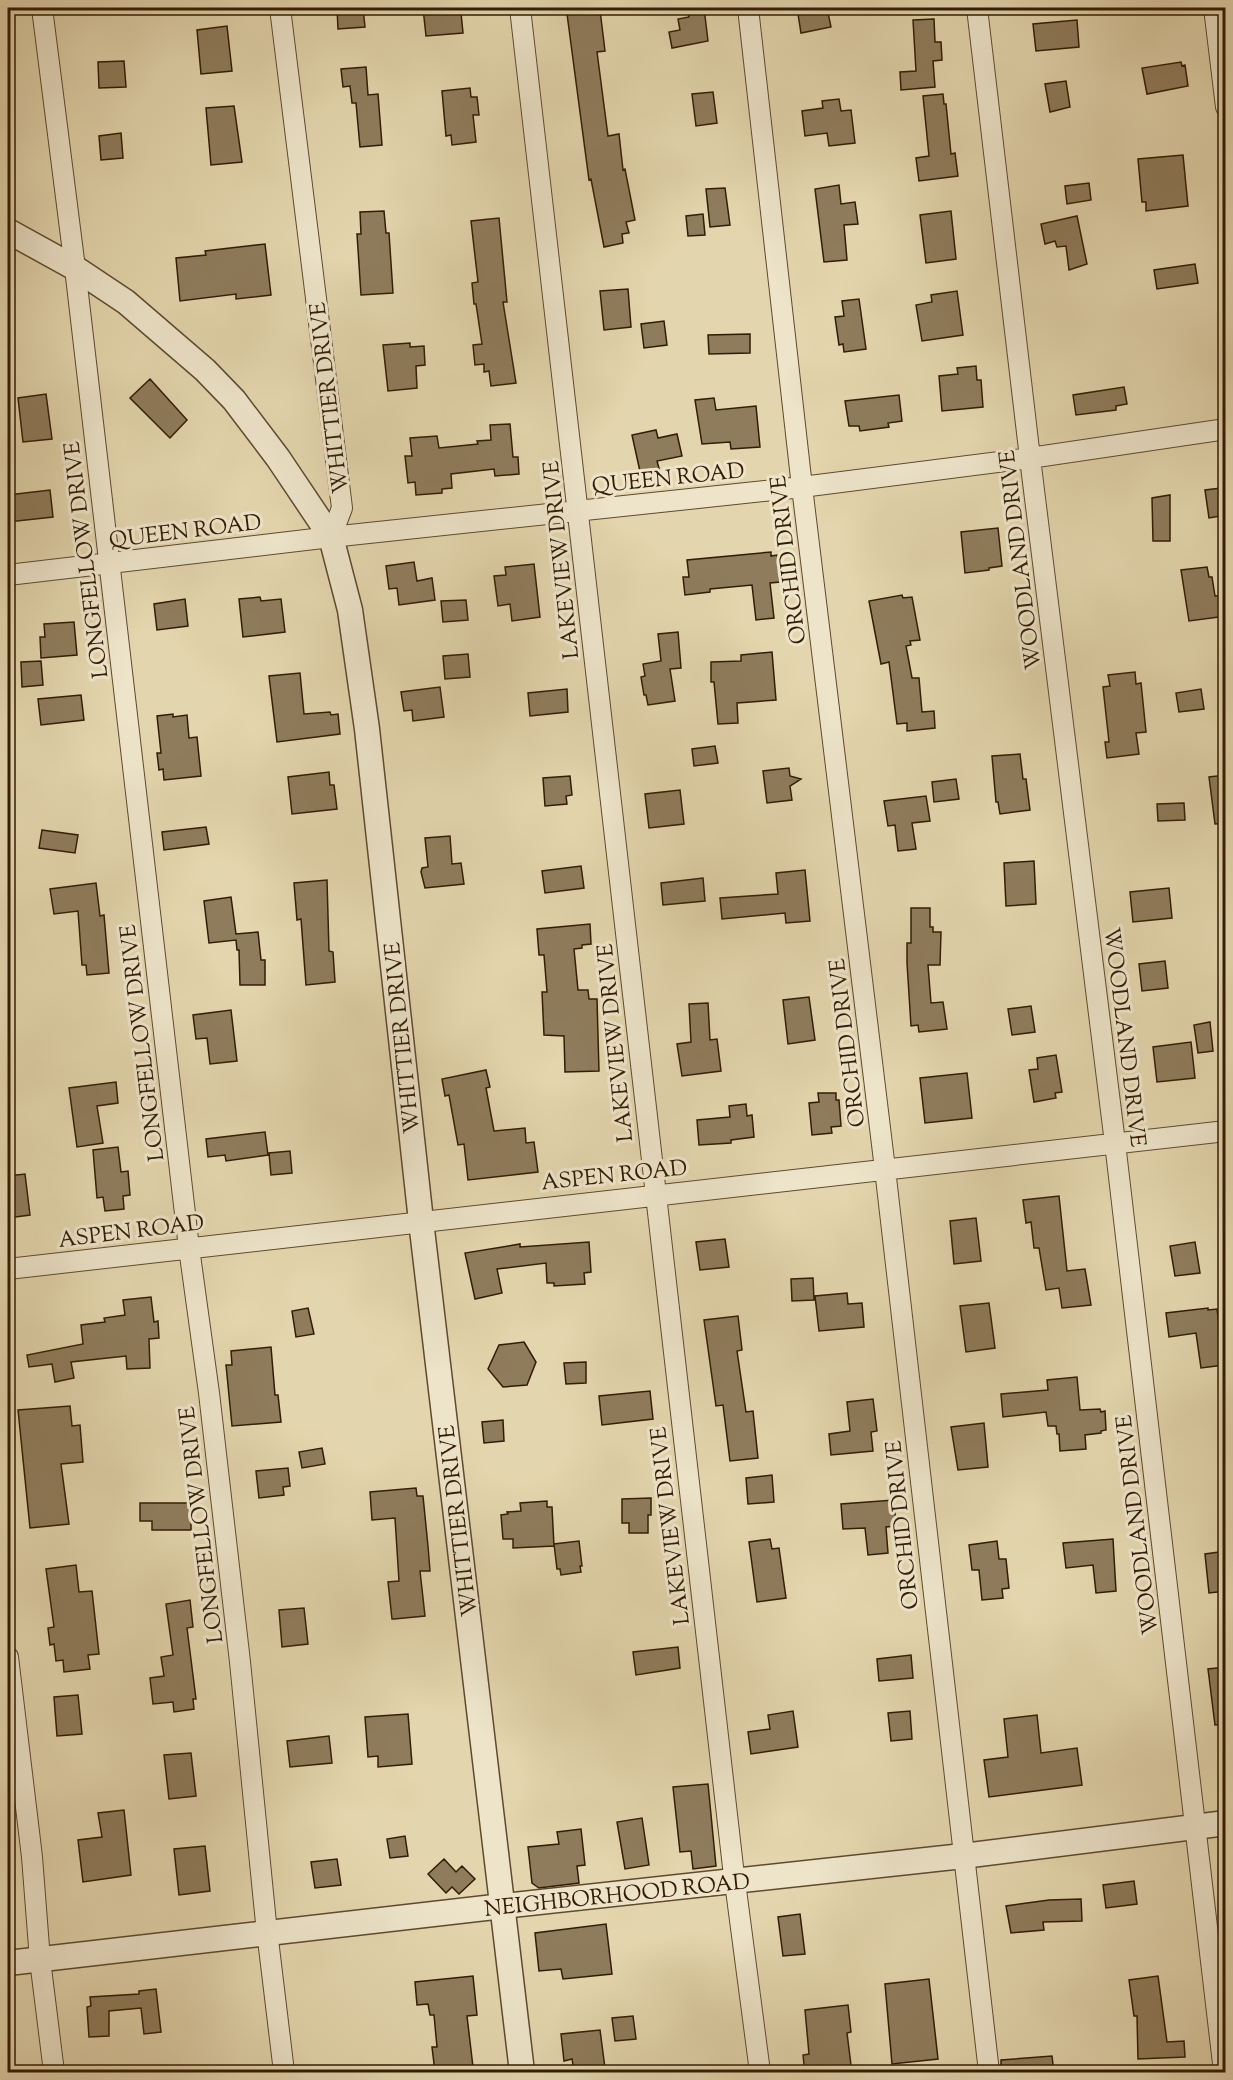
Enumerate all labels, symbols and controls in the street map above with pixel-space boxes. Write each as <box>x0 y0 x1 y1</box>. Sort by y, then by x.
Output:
street label: WHITTIER DRIVE <box>303 300 359 495</box>
street label: LONGFELLOW DRIVE <box>58 439 118 680</box>
street label: WOODLAND DRIVE <box>993 448 1051 671</box>
street label: QUEEN ROAD <box>590 456 746 504</box>
street label: LAKEVIEW DRIVE <box>537 459 589 660</box>
street label: ORCHID DRIVE <box>764 473 816 646</box>
street label: QUEEN ROAD <box>107 508 263 558</box>
street label: LONGFELLOW DRIVE <box>114 922 174 1163</box>
street label: WOODLAND DRIVE <box>1094 926 1152 1149</box>
street label: WHITTIER DRIVE <box>378 940 430 1135</box>
street label: LAKEVIEW DRIVE <box>591 942 643 1143</box>
street label: ORCHID DRIVE <box>823 956 875 1129</box>
street label: ASPEN ROAD <box>540 1153 689 1201</box>
street label: ASPEN ROAD <box>57 1208 206 1258</box>
street label: LONGFELLOW DRIVE <box>173 1404 233 1645</box>
street label: WOODLAND DRIVE <box>1110 1413 1168 1636</box>
street label: WHITTIER DRIVE <box>432 1423 488 1618</box>
street label: LAKEVIEW DRIVE <box>644 1425 700 1626</box>
street label: ORCHID DRIVE <box>879 1439 929 1611</box>
street label: NEIGHBORHOOD ROAD <box>483 1867 752 1927</box>

